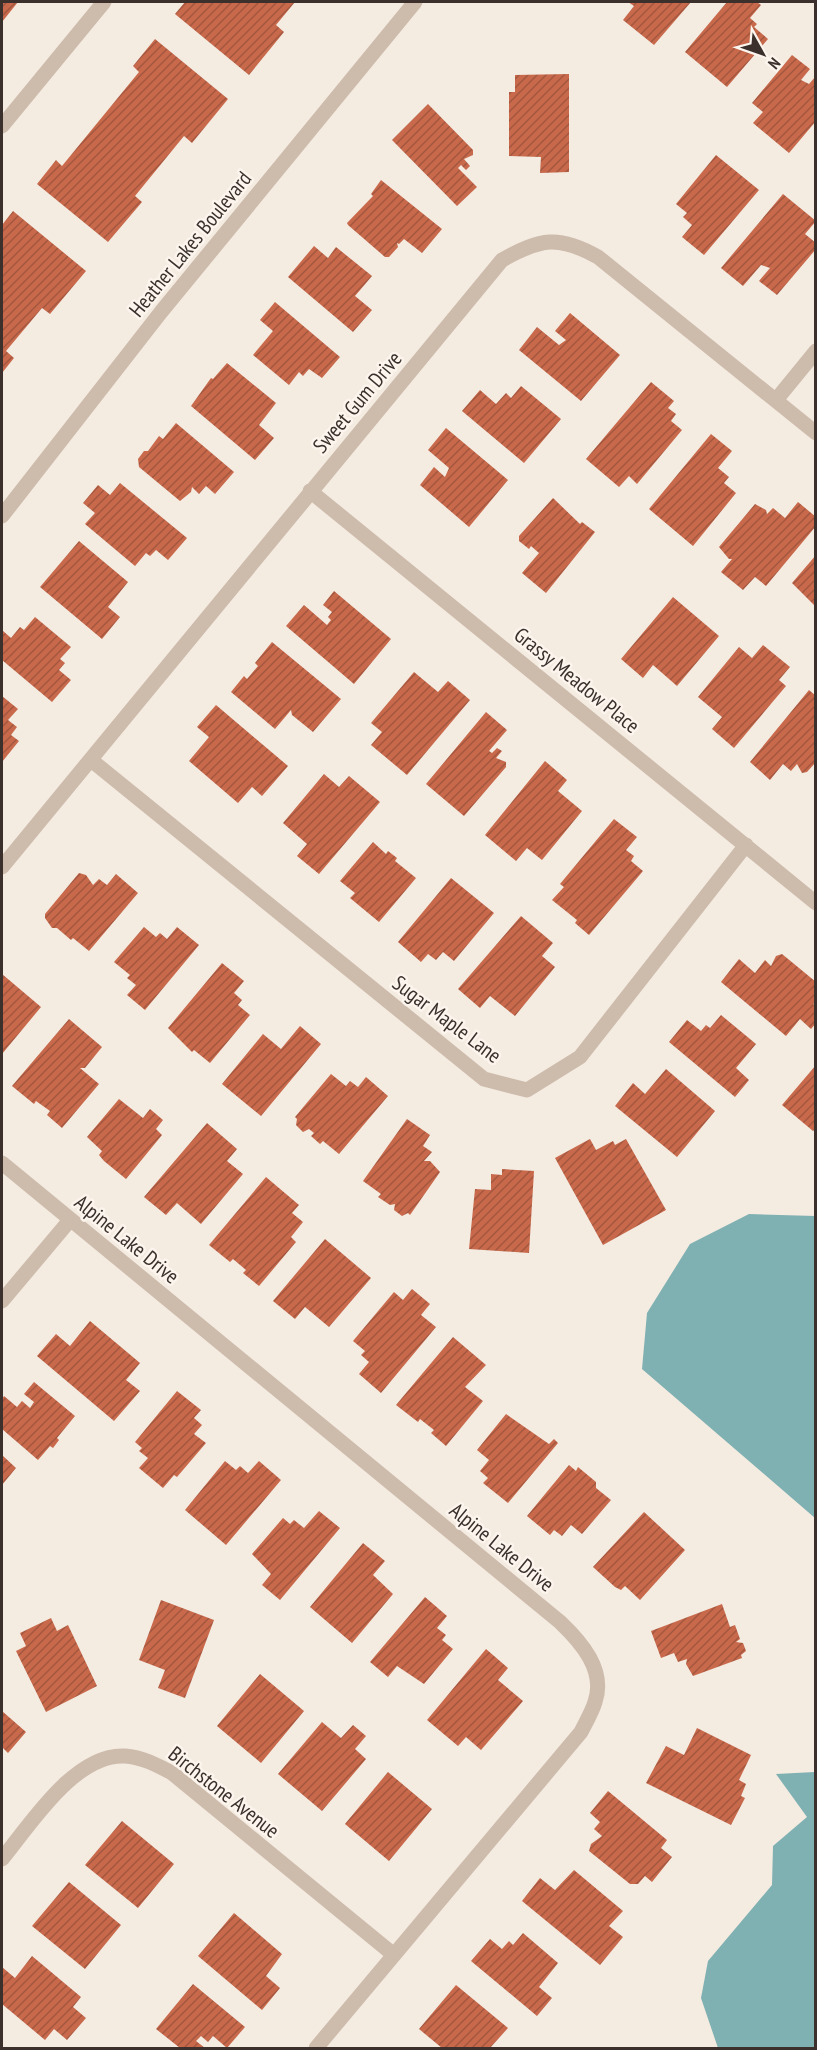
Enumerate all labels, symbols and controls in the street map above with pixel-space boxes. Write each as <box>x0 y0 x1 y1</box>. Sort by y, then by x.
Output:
north arrow <box>733 24 793 84</box>
text: N <box>764 54 785 73</box>
street label: Heather Lakes Boulevard <box>123 166 257 322</box>
street label: Sweet Gum Drive <box>307 346 407 458</box>
street label: Grassy Meadow Place <box>509 621 645 739</box>
street label: Sugar Maple Lane <box>387 969 507 1069</box>
street label: Alpine Lake Drive <box>69 1189 185 1289</box>
street label: Alpine Lake Drive <box>444 1497 560 1597</box>
street label: Birchstone Avenue <box>163 1740 285 1844</box>

